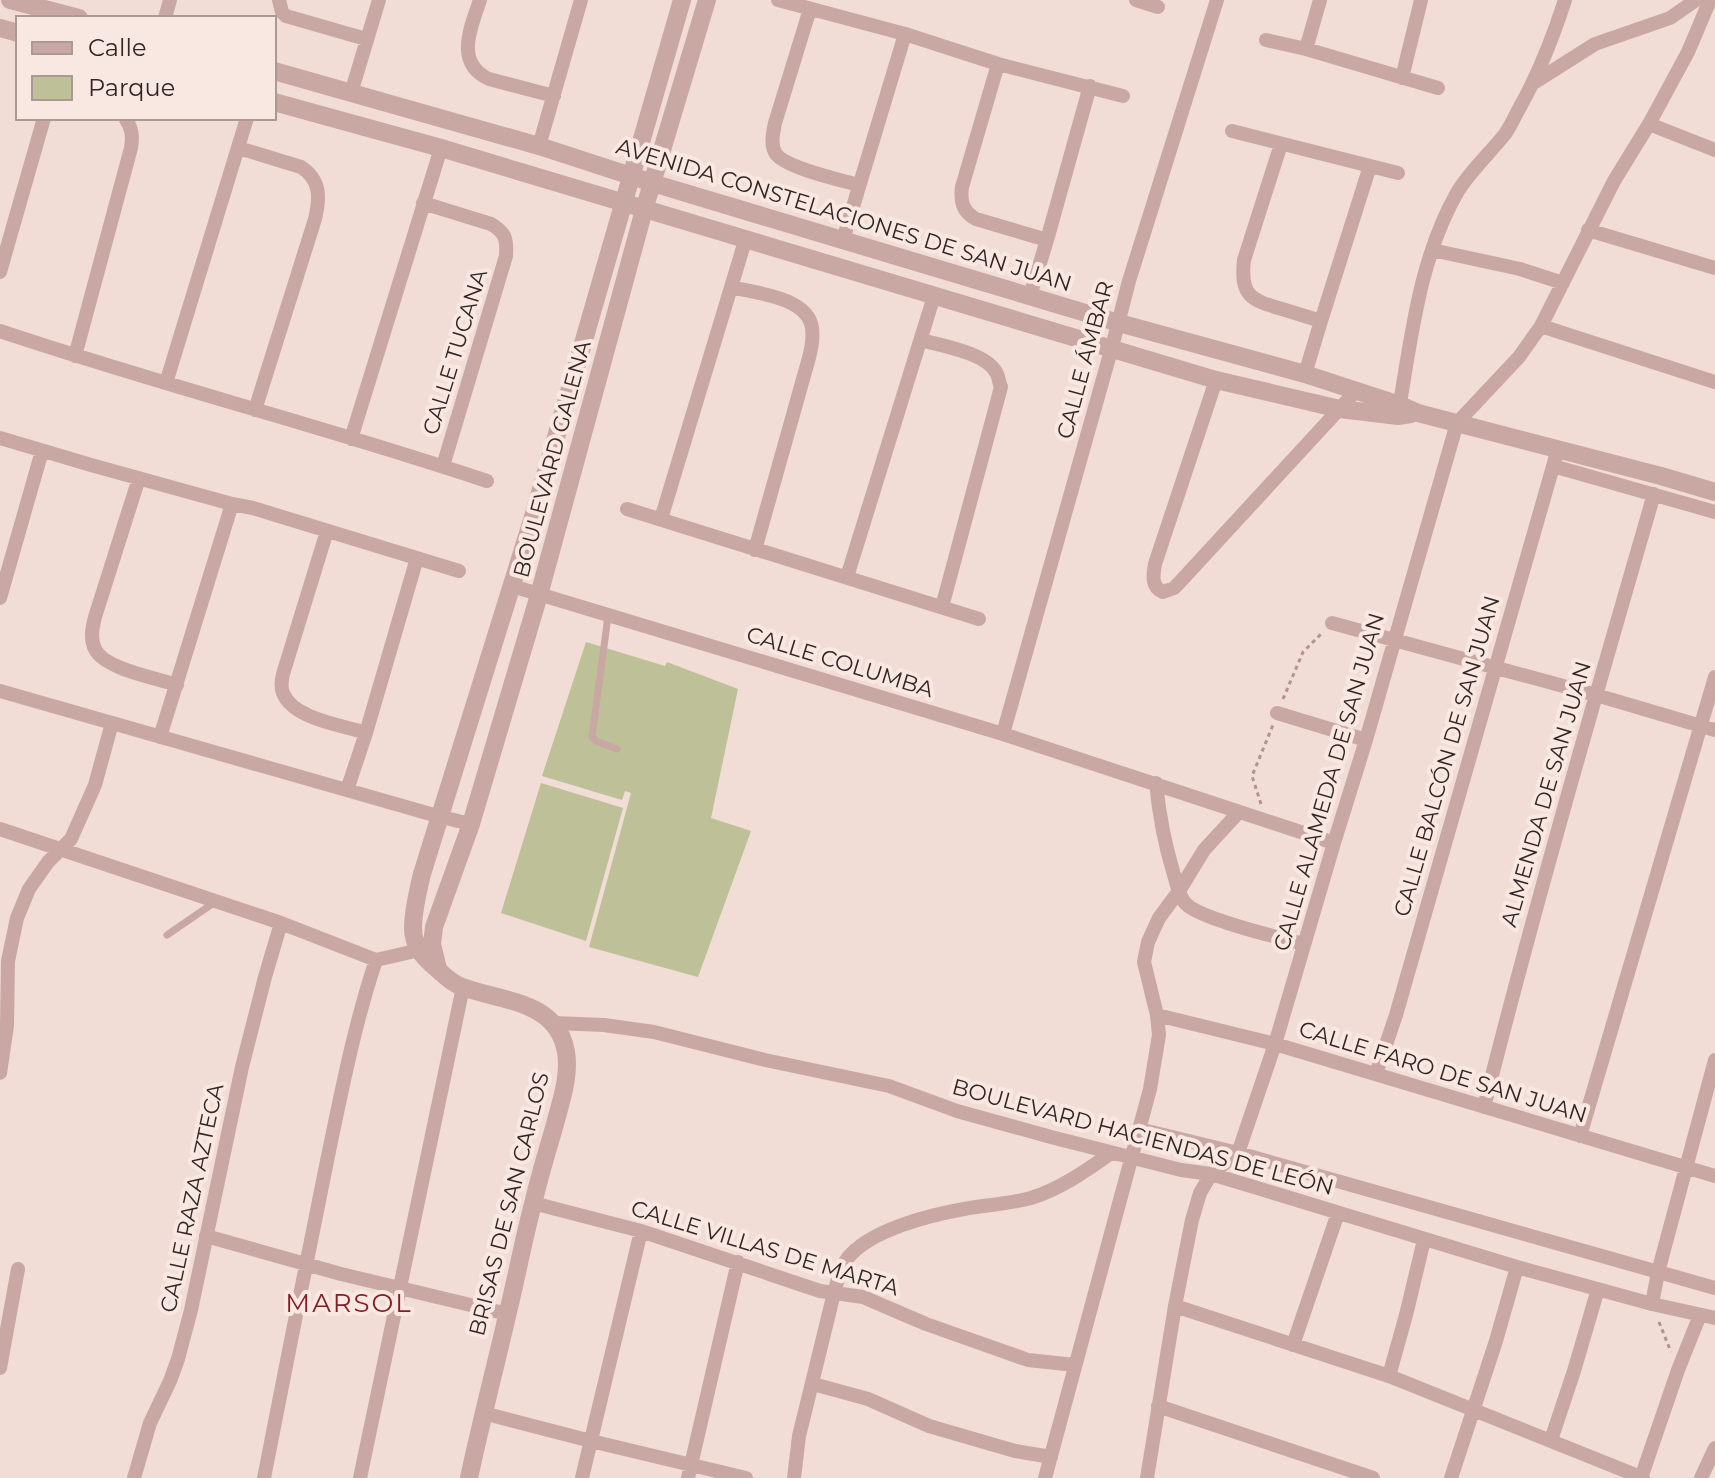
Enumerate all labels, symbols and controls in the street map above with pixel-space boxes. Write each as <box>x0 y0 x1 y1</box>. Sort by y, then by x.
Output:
legend <box>16 16 276 120</box>
text: Calle <box>88 33 146 62</box>
text: Parque <box>88 73 175 102</box>
street label: AVENIDA CONSTELACIONES DE SAN JUAN <box>613 133 1075 297</box>
street label: CALLE TUCANA <box>417 266 493 438</box>
street label: CALLE ÁMBAR <box>1051 278 1119 442</box>
street label: BOULEVARD GALENA <box>507 337 597 580</box>
street label: CALLE BALCÓN DE SAN JUAN <box>1388 592 1506 920</box>
street label: CALLE ALAMEDA DE SAN JUAN <box>1268 610 1390 954</box>
street label: CALLE COLUMBA <box>743 621 937 703</box>
street label: ALMENDA DE SAN JUAN <box>1495 658 1597 930</box>
street label: CALLE FARO DE SAN JUAN <box>1296 1015 1590 1129</box>
street label: BRISAS DE SAN CARLOS <box>463 1069 555 1339</box>
street label: BOULEVARD HACIENDAS DE LEÓN <box>949 1073 1337 1201</box>
street label: CALLE RAZA AZTECA <box>155 1081 230 1315</box>
street label: CALLE VILLAS DE MARTA <box>628 1194 902 1302</box>
district label: MARSOL <box>285 1287 413 1319</box>

